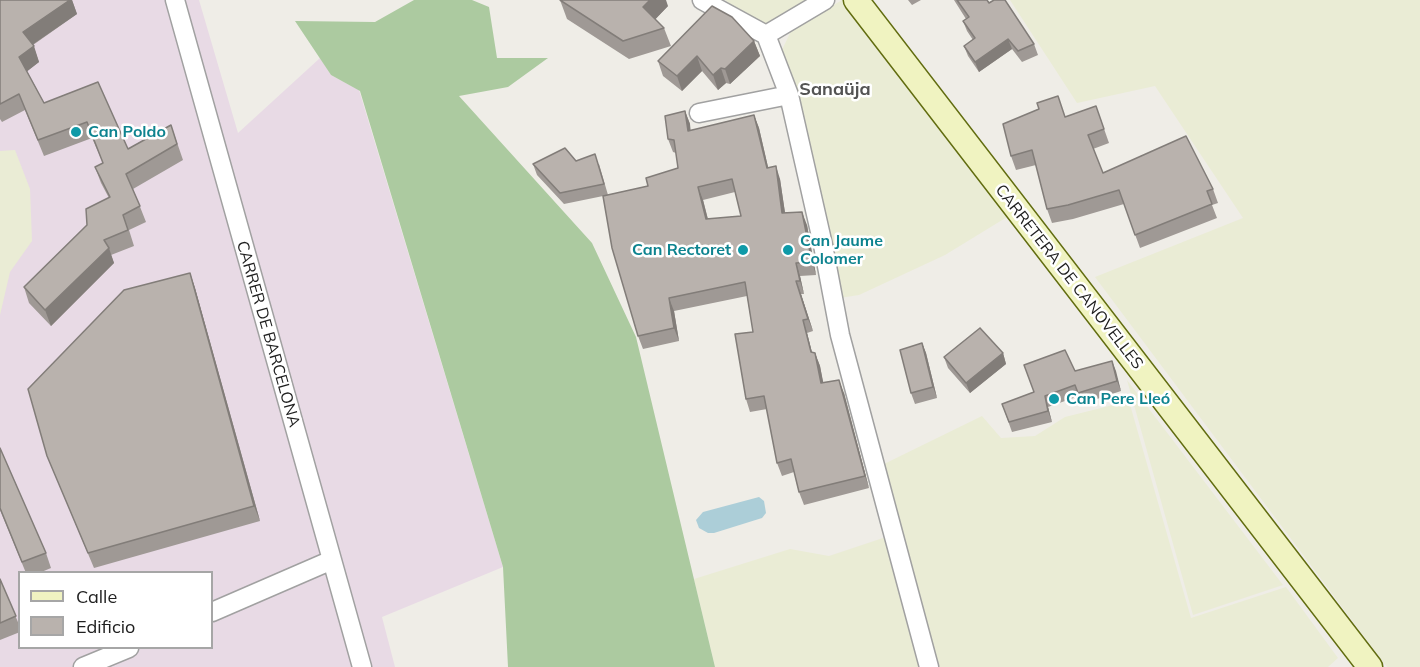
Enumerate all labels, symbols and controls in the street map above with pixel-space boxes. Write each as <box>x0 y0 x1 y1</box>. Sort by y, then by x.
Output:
district label: Sanaüja <box>799 79 871 101</box>
place label: Can Poldo <box>88 122 166 142</box>
marker: Can Poldo <box>69 125 83 139</box>
street label: CARRETERA DE CANOVELLES <box>991 181 1147 373</box>
place label: Can Jaume Colomer <box>800 231 883 269</box>
street label: CARRER DE BARCELONA <box>232 239 304 429</box>
place label: Can Rectoret <box>632 240 731 260</box>
marker: Can Rectoret <box>736 243 750 257</box>
marker: Can Jaume Colomer <box>781 243 795 257</box>
place label: Can Pere Lleó <box>1066 389 1170 409</box>
marker: Can Pere Lleó <box>1047 392 1061 406</box>
legend <box>18 571 213 649</box>
text: Calle <box>76 585 117 608</box>
text: Edificio <box>76 615 135 638</box>

